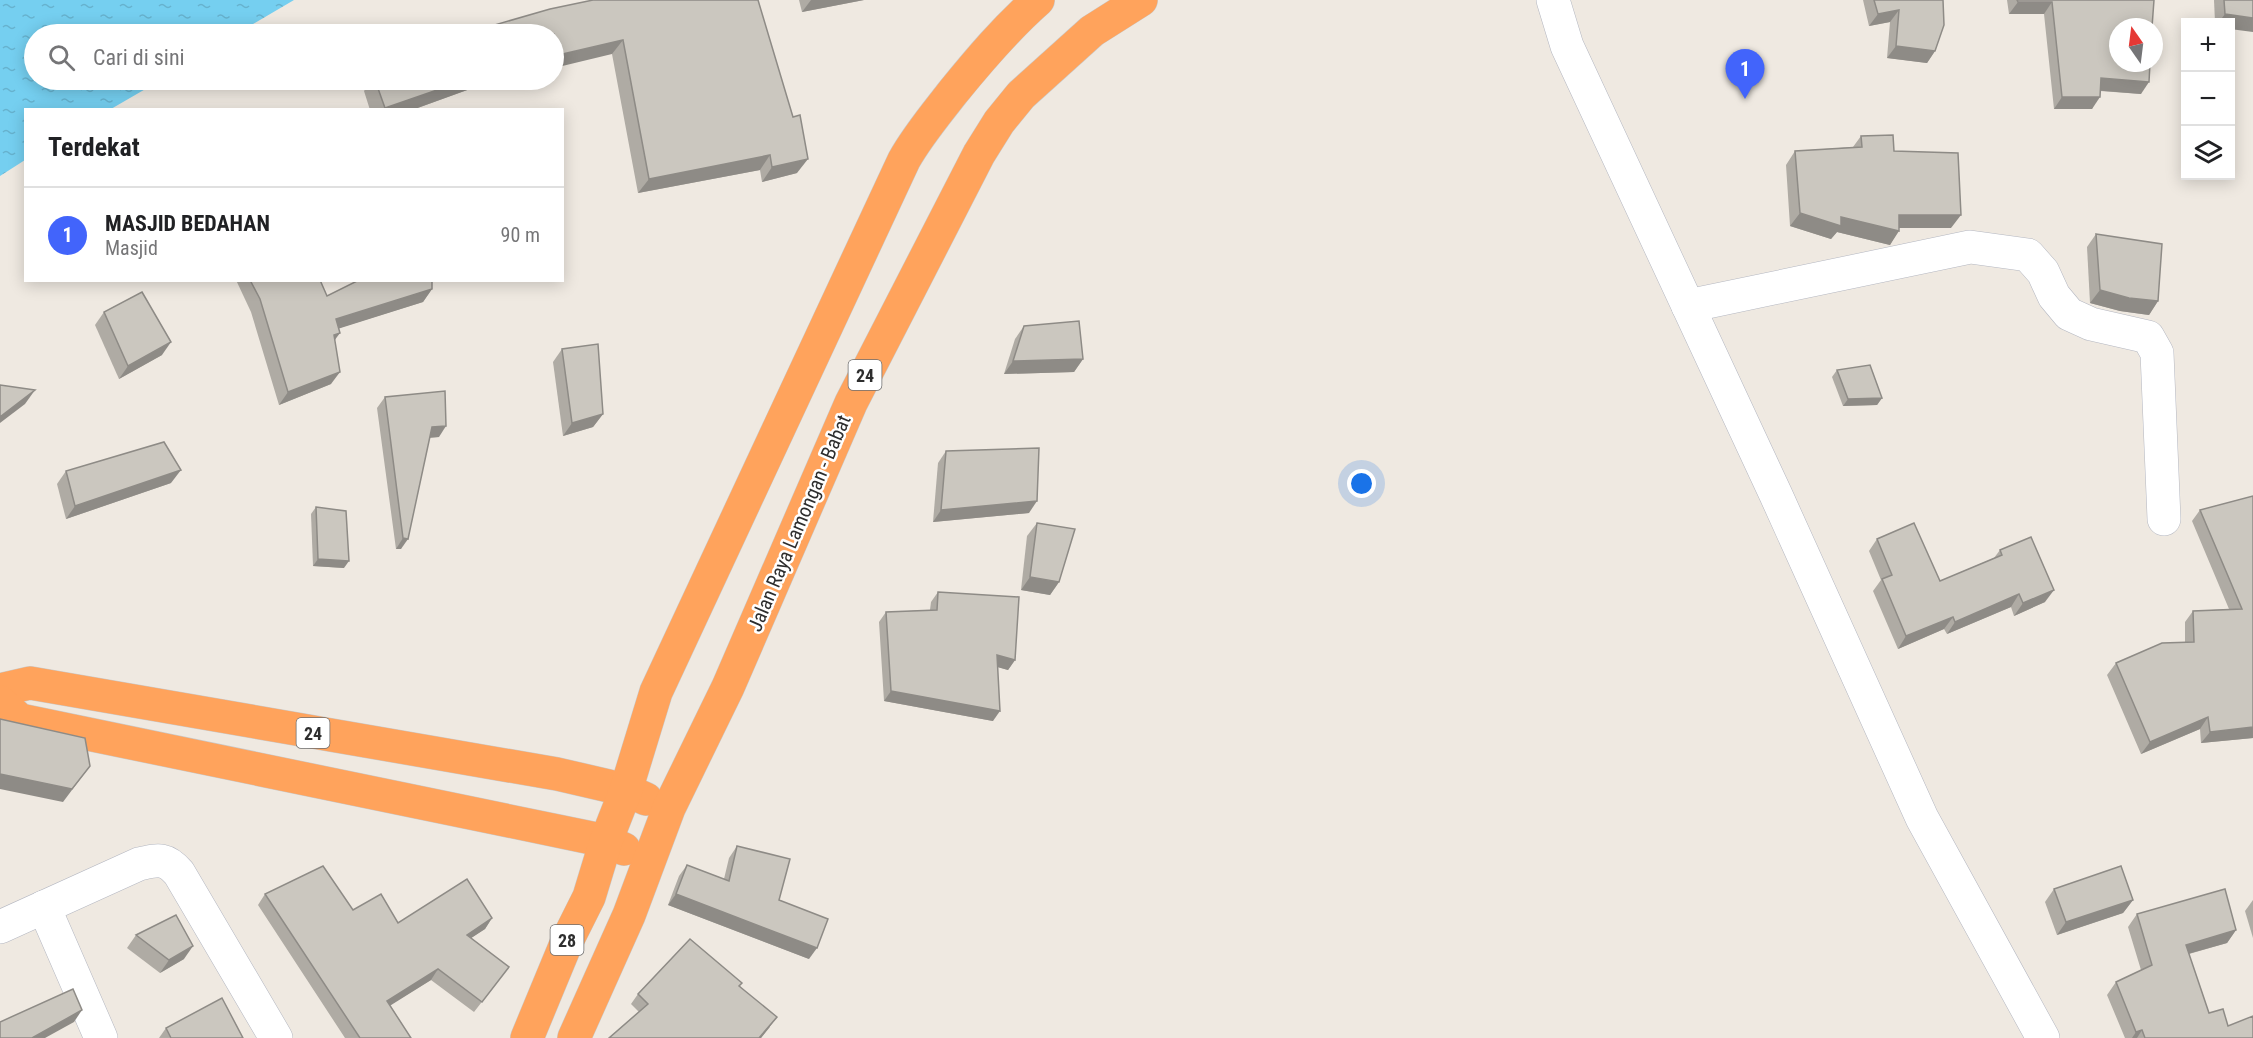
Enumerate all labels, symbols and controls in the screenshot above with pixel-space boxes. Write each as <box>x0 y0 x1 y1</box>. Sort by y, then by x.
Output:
north arrow <box>2109 18 2163 72</box>
map controls <box>2181 18 2235 180</box>
button: + <box>2181 18 2235 72</box>
search box <box>24 24 564 90</box>
icon: search <box>45 41 78 74</box>
text: Cari di sini <box>93 45 185 70</box>
pin: 1 <box>1726 50 1764 99</box>
button: − <box>2181 72 2235 126</box>
button: layers <box>2181 126 2235 180</box>
text: Terdekat <box>48 132 140 162</box>
text: MASJID BEDAHAN <box>105 211 270 236</box>
text: 1 <box>62 223 73 247</box>
text: 90 m <box>501 223 540 247</box>
text: Masjid <box>105 236 158 260</box>
road number: 24 <box>848 360 882 390</box>
street label: Jalan Raya Lamongan - Babat <box>742 411 856 635</box>
your location <box>1347 469 1376 498</box>
road number: 24 <box>296 718 330 748</box>
road number: 28 <box>550 925 584 955</box>

